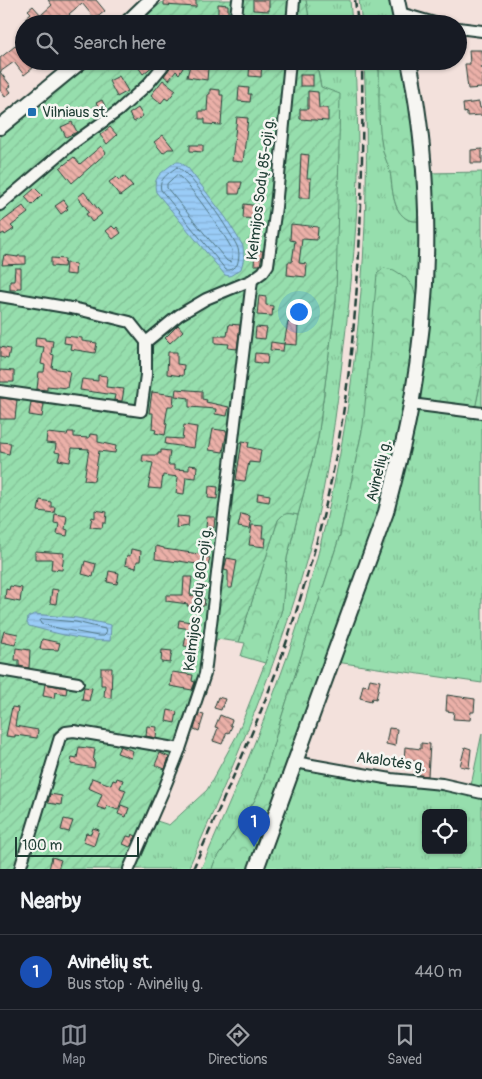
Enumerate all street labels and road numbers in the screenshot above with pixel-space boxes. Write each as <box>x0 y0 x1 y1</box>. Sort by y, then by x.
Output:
street label: Kelmijos Sodų 85-oji g. <box>243 117 279 261</box>
street label: Avinėlių g. <box>362 438 396 504</box>
street label: Kelmijos Sodų 80-oji g. <box>180 526 216 672</box>
street label: Akalotės g. <box>355 748 427 776</box>

